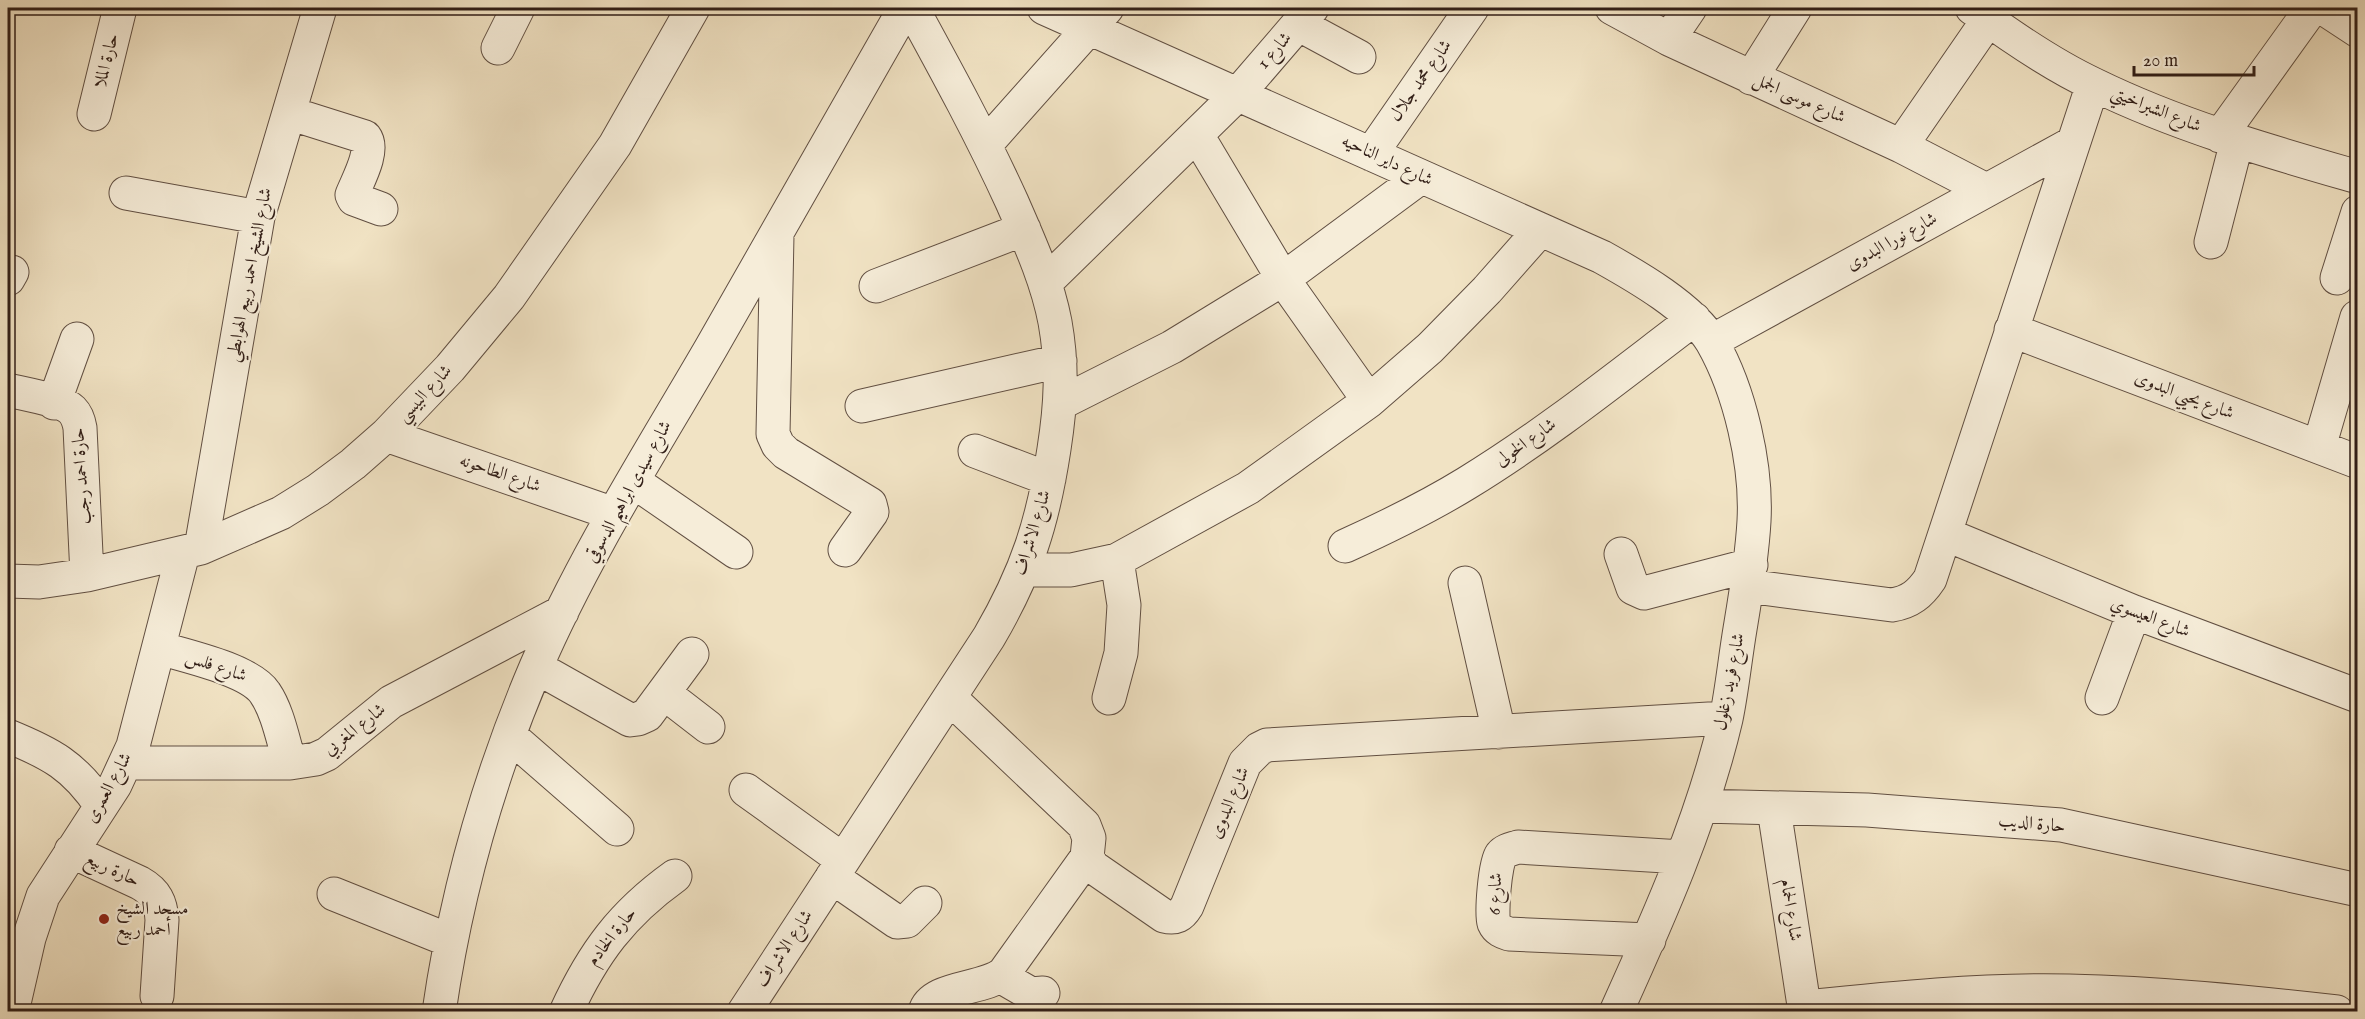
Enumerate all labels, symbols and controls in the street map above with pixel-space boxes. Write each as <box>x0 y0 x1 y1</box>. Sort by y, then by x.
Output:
street label: شارع 1 <box>1253 28 1299 76</box>
street label: حارة الملا <box>89 31 125 91</box>
street label: شارع محمد جلال <box>1384 36 1459 128</box>
scale bar <box>2134 39 2254 77</box>
text: 20 m <box>2143 50 2178 73</box>
street label: شارع موسى الجمل <box>1748 68 1849 131</box>
street label: شارع الشبراخيتي <box>2106 81 2205 142</box>
street label: شارع داير الناحيه <box>1337 130 1436 194</box>
street label: شارع الشيخ احمد ربيع الهوابطي <box>222 186 282 365</box>
street label: شارع نورا البدوى <box>1842 208 1943 278</box>
street label: شارع البيسي <box>392 360 461 431</box>
street label: شارع يحيي البدوى <box>2130 367 2237 429</box>
street label: شارع الخولى <box>1491 414 1562 474</box>
street label: شارع سيدى ابراهيم الدسوقي <box>580 417 682 570</box>
street label: حارة احمد رجب <box>67 427 97 525</box>
street label: شارع الطاحونه <box>456 449 544 501</box>
street label: شارع الاشراف <box>1009 487 1059 579</box>
street label: شارع العيسوي <box>2106 592 2193 646</box>
street label: شارع فريد زغلول <box>1709 631 1753 733</box>
street label: شارع فلس <box>182 646 250 690</box>
street label: شارع المغربي <box>319 698 392 763</box>
street label: شارع العمرى <box>80 749 139 828</box>
street label: شارع البدوى <box>1205 763 1257 843</box>
street label: حارة الديب <box>1997 809 2067 839</box>
street label: حارة ربيع <box>80 847 143 895</box>
street label: شارع 6 <box>1484 872 1510 916</box>
street label: شارع الحمام <box>1771 877 1806 943</box>
place label: مسجد الشيخ أحمد ربيع <box>116 898 188 945</box>
street label: حارة الخادم <box>582 903 644 973</box>
street label: شارع الاشراف <box>751 906 820 993</box>
marker: مسجد الشيخ أحمد ربيع <box>97 912 111 926</box>

